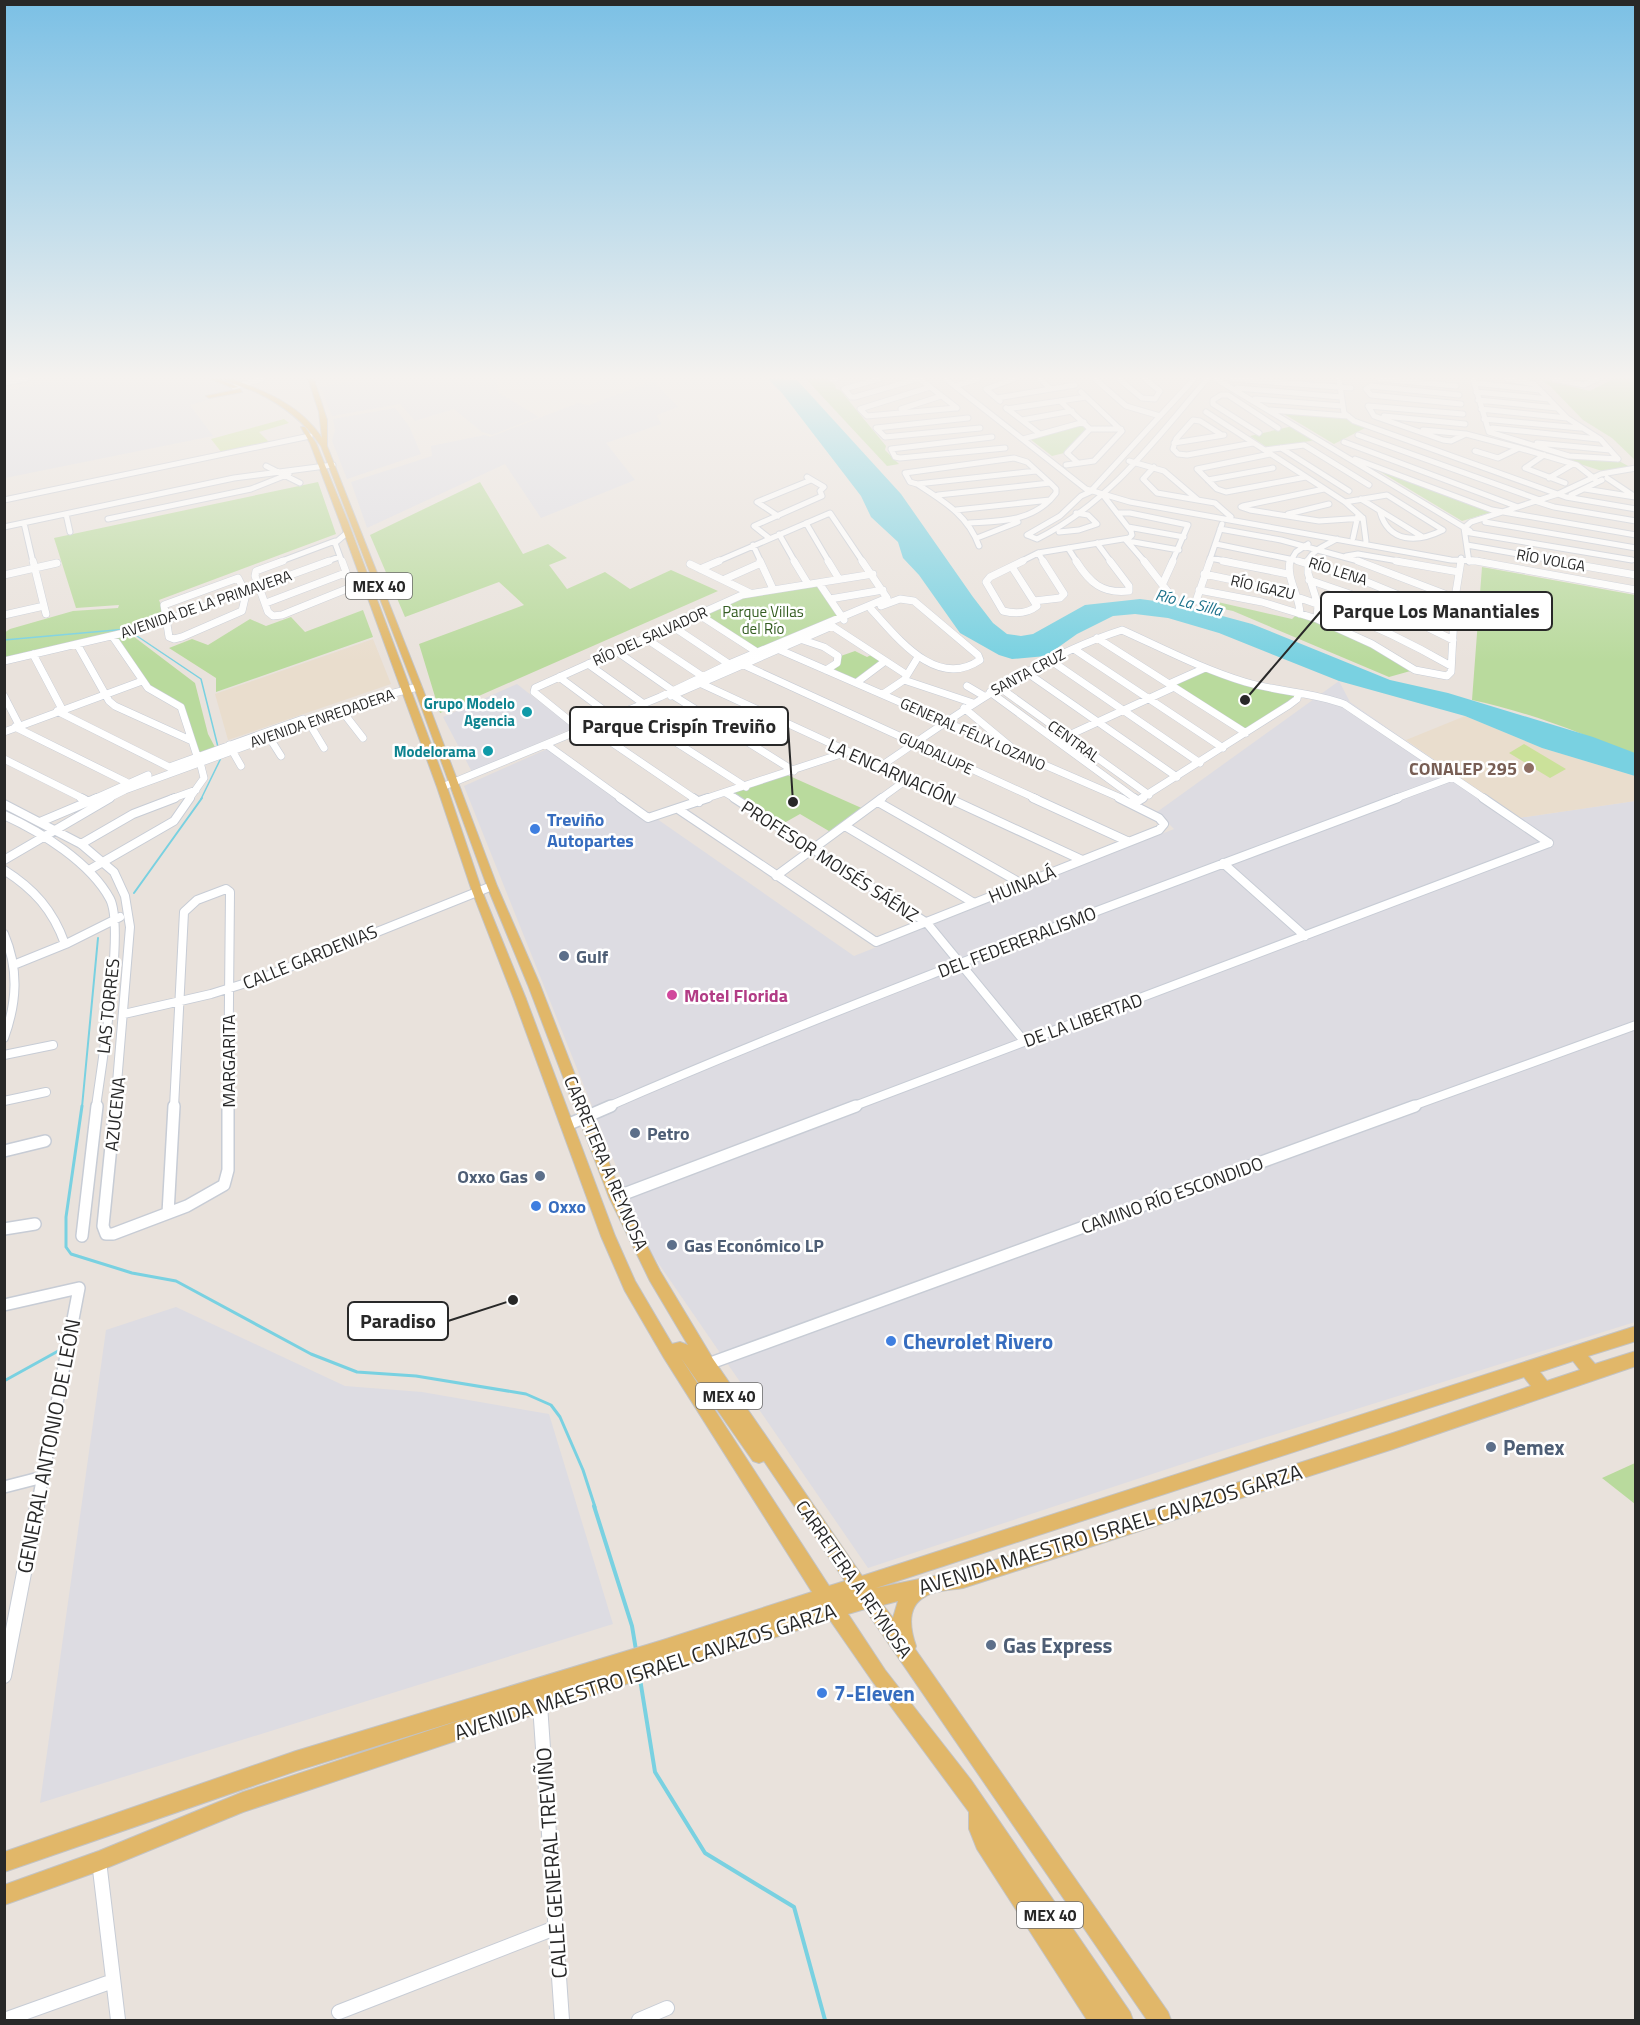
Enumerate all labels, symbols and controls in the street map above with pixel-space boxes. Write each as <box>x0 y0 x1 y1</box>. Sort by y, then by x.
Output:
street label: RÍO VOLGA <box>1515 543 1587 577</box>
street label: RÍO LENA <box>1306 551 1370 591</box>
street label: AVENIDA DE LA PRIMAVERA <box>117 564 295 644</box>
street label: RÍO IGAZU <box>1228 568 1298 606</box>
road number: MEX 40 <box>346 573 412 599</box>
water label: Río La Silla <box>1153 582 1226 622</box>
callout: Parque Los Manantiales <box>1321 592 1552 630</box>
text: Parque Los Manantiales <box>1332 595 1540 626</box>
street label: RÍO DEL SALVADOR <box>589 600 711 672</box>
park label: Parque Villas del Río <box>722 600 804 640</box>
street label: SANTA CRUZ <box>987 643 1069 701</box>
street label: AVENIDA ENREDADERA <box>247 682 397 754</box>
place label: Grupo Modelo Agencia <box>424 692 515 732</box>
street label: GENERAL FÉLIX LOZANO <box>897 692 1049 776</box>
marker: Grupo Modelo Agencia <box>520 705 534 719</box>
callout: Parque Crispín Treviño <box>570 707 788 745</box>
text: Parque Crispín Treviño <box>582 710 776 741</box>
street label: CENTRAL <box>1043 714 1105 768</box>
street label: GUADALUPE <box>895 726 977 780</box>
street label: LA ENCARNACIÓN <box>823 732 961 812</box>
place label: Modelorama <box>394 740 476 763</box>
marker: Modelorama <box>481 744 495 758</box>
place label: CONALEP 295 <box>1409 755 1517 782</box>
marker: CONALEP 295 <box>1522 761 1536 775</box>
street label: PROFESOR MOISÉS SÁÉNZ <box>736 793 924 929</box>
place label: Treviño Autopartes <box>547 806 634 854</box>
marker: Treviño Autopartes <box>528 822 542 836</box>
street label: HUINALÁ <box>984 858 1060 910</box>
street label: DEL FEDERERALISMO <box>934 899 1100 985</box>
street label: CALLE GARDENIAS <box>239 918 381 996</box>
place label: Gulf <box>576 943 609 970</box>
marker: Gulf <box>557 949 571 963</box>
street label: LAS TORRES <box>90 957 126 1055</box>
place label: Motel Florida <box>684 982 788 1009</box>
street label: DE LA LIBERTAD <box>1020 986 1146 1054</box>
marker: Motel Florida <box>665 988 679 1002</box>
street label: MARGARITA <box>215 1014 242 1108</box>
street label: CARRETERA A REYNOSA <box>557 1071 655 1255</box>
street label: AZUCENA <box>98 1075 132 1153</box>
place label: Petro <box>647 1120 690 1147</box>
marker: Petro <box>628 1126 642 1140</box>
street label: CAMINO RÍO ESCONDIDO <box>1077 1149 1267 1241</box>
place label: Oxxo Gas <box>457 1163 528 1190</box>
marker: Oxxo Gas <box>533 1169 547 1183</box>
place label: Oxxo <box>548 1193 586 1220</box>
marker: Oxxo <box>529 1199 543 1213</box>
place label: Gas Económico LP <box>684 1232 824 1259</box>
marker: Gas Económico LP <box>665 1238 679 1252</box>
callout: Paradiso <box>348 1302 448 1340</box>
text: Paradiso <box>360 1305 436 1336</box>
street label: GENERAL ANTONIO DE LEÓN <box>8 1316 88 1576</box>
place label: Chevrolet Rivero <box>903 1325 1053 1357</box>
marker: Chevrolet Rivero <box>884 1334 898 1348</box>
road number: MEX 40 <box>696 1383 762 1409</box>
place label: Pemex <box>1503 1431 1564 1463</box>
marker: Pemex <box>1484 1440 1498 1454</box>
street label: AVENIDA MAESTRO ISRAEL CAVAZOS GARZA <box>914 1455 1306 1603</box>
street label: CARRETERA A REYNOSA <box>789 1494 919 1664</box>
street label: AVENIDA MAESTRO ISRAEL CAVAZOS GARZA <box>450 1594 841 1748</box>
place label: Gas Express <box>1003 1629 1113 1661</box>
marker: Gas Express <box>984 1638 998 1652</box>
place label: 7-Eleven <box>834 1677 915 1709</box>
marker: 7-Eleven <box>815 1686 829 1700</box>
street label: CALLE GENERAL TREVIÑO <box>527 1746 575 1980</box>
road number: MEX 40 <box>1017 1902 1083 1928</box>

